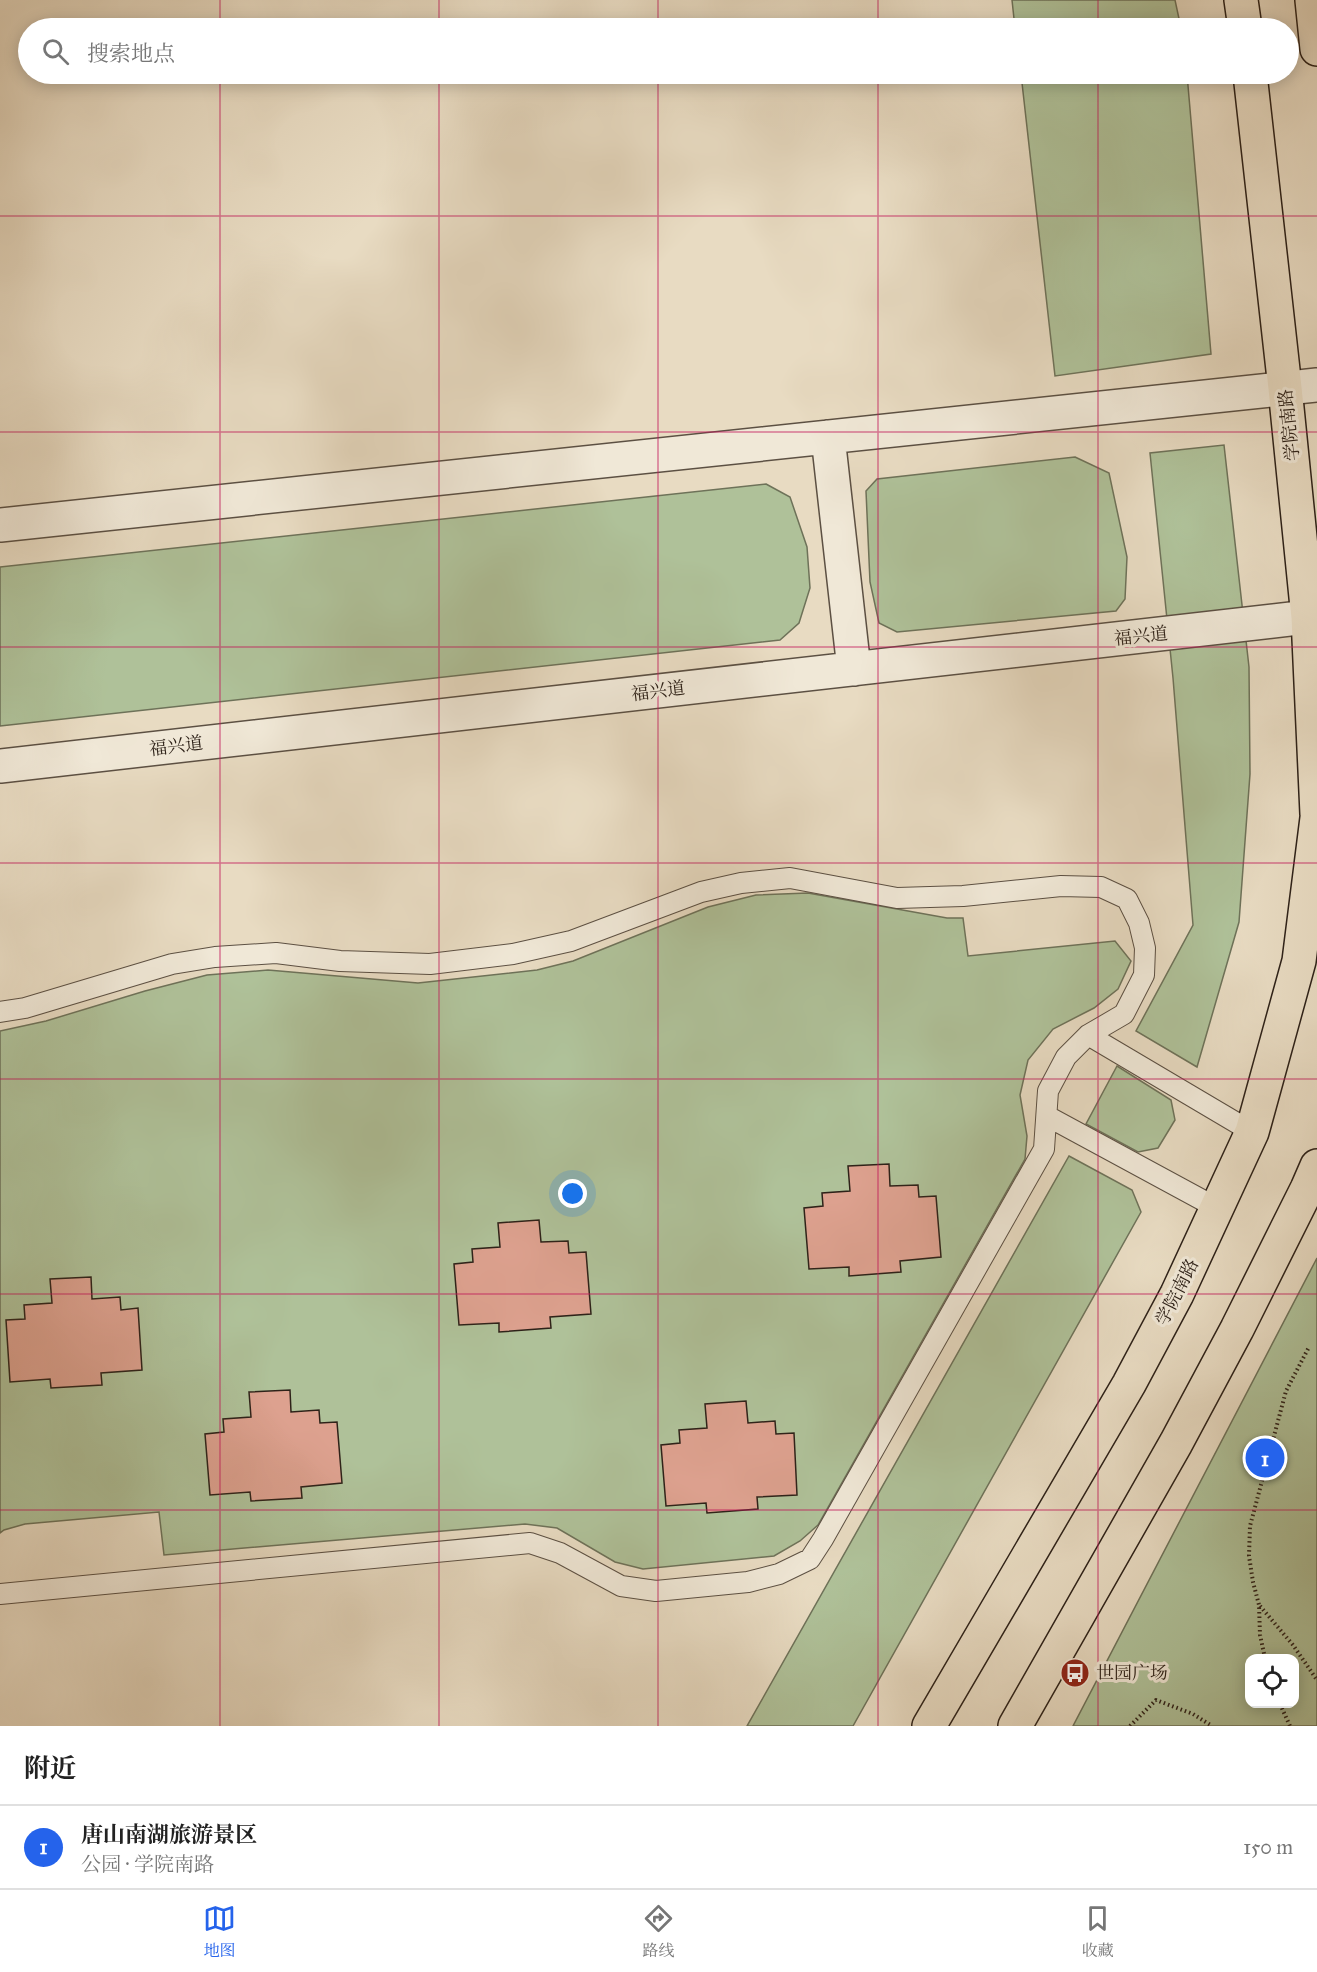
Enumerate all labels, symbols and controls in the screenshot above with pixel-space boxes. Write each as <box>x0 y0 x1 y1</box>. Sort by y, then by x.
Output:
search box <box>18 18 1299 84</box>
icon: search <box>39 35 72 68</box>
text: 搜索地点 <box>87 40 175 67</box>
street label: 学院南路 <box>1274 388 1304 462</box>
street label: 福兴道 <box>1113 622 1169 650</box>
street label: 福兴道 <box>630 677 686 705</box>
street label: 福兴道 <box>148 732 204 760</box>
your location <box>558 1179 587 1208</box>
street label: 学院南路 <box>1151 1255 1203 1329</box>
pin: 1 <box>1246 1436 1284 1480</box>
map controls <box>1245 1654 1299 1708</box>
button: locate <box>1245 1654 1299 1708</box>
bus stop icon: 世园广场 <box>1059 1657 1091 1689</box>
place label: 世园广场 <box>1096 1662 1168 1684</box>
text: 附近 <box>24 1752 76 1784</box>
text: 唐山南湖旅游景区 <box>81 1821 257 1848</box>
text: 1 <box>40 1835 47 1859</box>
text: 150 m <box>1243 1835 1293 1859</box>
text: 公园 · 学院南路 <box>81 1852 214 1876</box>
tab: 地图 <box>203 1902 236 1961</box>
tab: 路线 <box>642 1902 675 1961</box>
tab: 收藏 <box>1081 1902 1114 1961</box>

